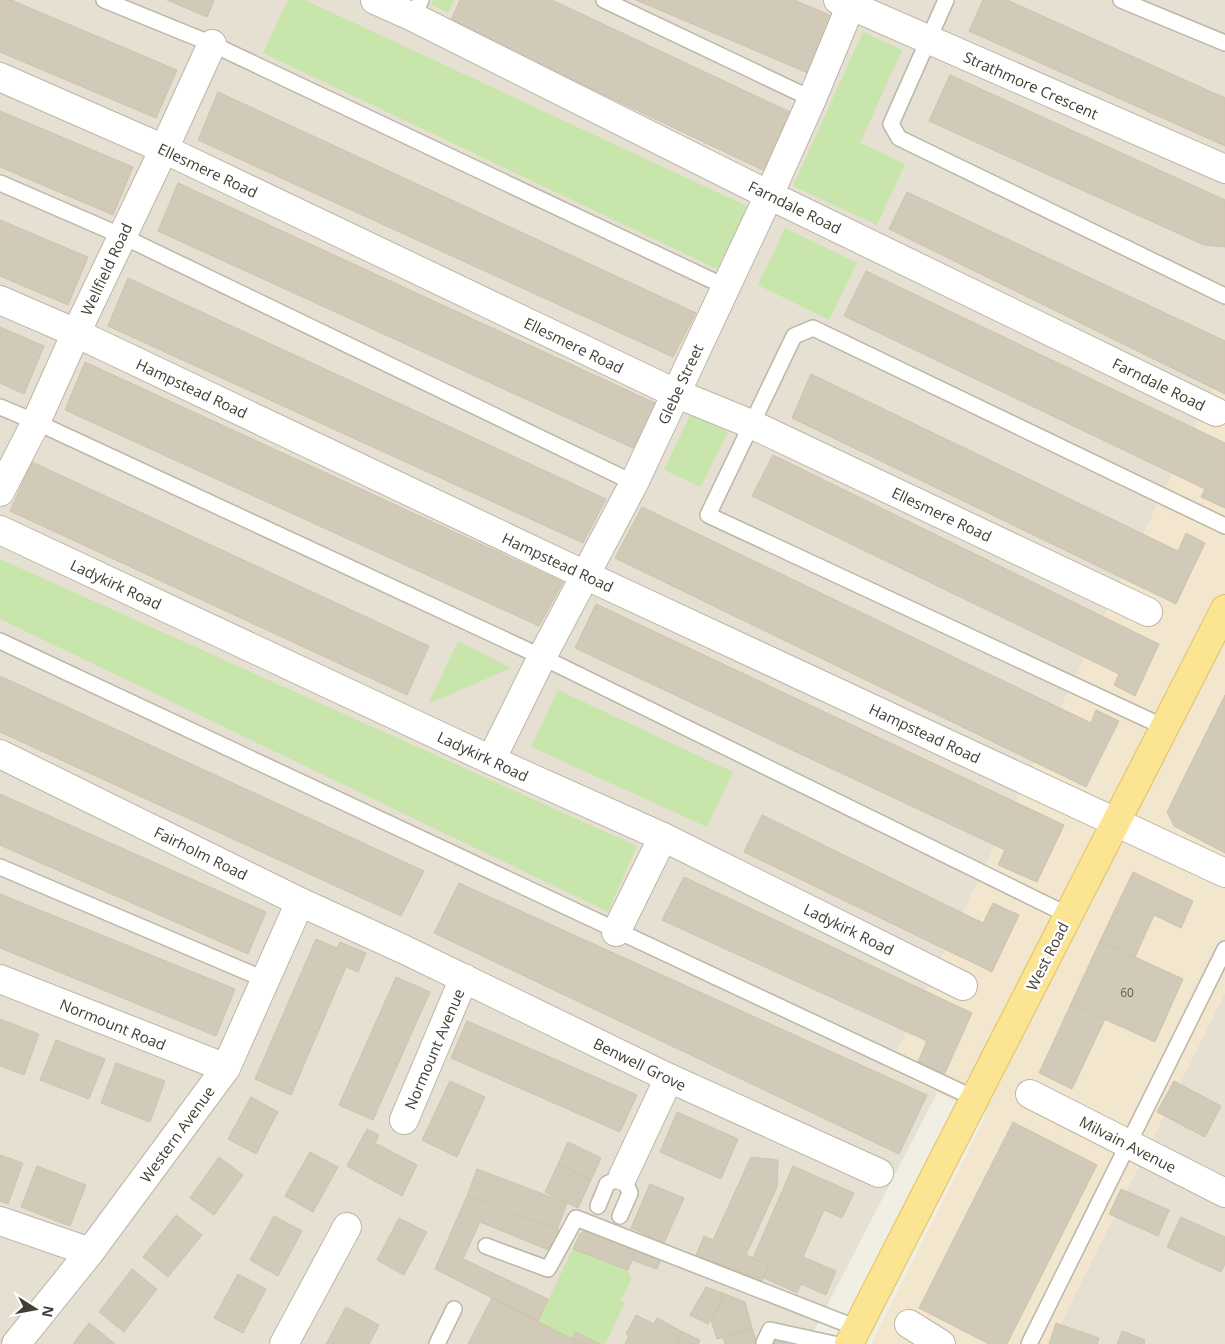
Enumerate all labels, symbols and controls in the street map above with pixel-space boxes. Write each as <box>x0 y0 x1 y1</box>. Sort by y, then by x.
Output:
street label: Strathmore Crescent <box>961 46 1101 124</box>
street label: Ellesmere Road <box>155 138 261 202</box>
street label: Farndale Road <box>745 176 845 238</box>
street label: Wellfield Road <box>76 220 136 318</box>
street label: Ellesmere Road <box>521 312 627 378</box>
street label: Glebe Street <box>653 341 707 427</box>
street label: Hampstead Road <box>133 353 251 423</box>
street label: Farndale Road <box>1109 353 1209 415</box>
street label: Ellesmere Road <box>889 482 995 546</box>
street label: Hampstead Road <box>499 527 617 597</box>
street label: Ladykirk Road <box>67 554 165 614</box>
street label: Hampstead Road <box>866 698 984 768</box>
street label: Ladykirk Road <box>434 726 532 786</box>
street label: Fairholm Road <box>151 822 251 884</box>
street label: Ladykirk Road <box>800 898 898 960</box>
street label: West Road <box>1021 918 1073 994</box>
house number: 60 <box>1120 984 1134 1001</box>
street label: Normount Avenue <box>400 986 468 1112</box>
street label: Normount Road <box>57 994 169 1054</box>
street label: Benwell Grove <box>590 1033 690 1095</box>
street label: Western Avenue <box>135 1082 219 1186</box>
street label: Milvain Avenue <box>1076 1111 1180 1177</box>
north arrow <box>10 1284 60 1334</box>
text: N <box>38 1304 59 1319</box>

